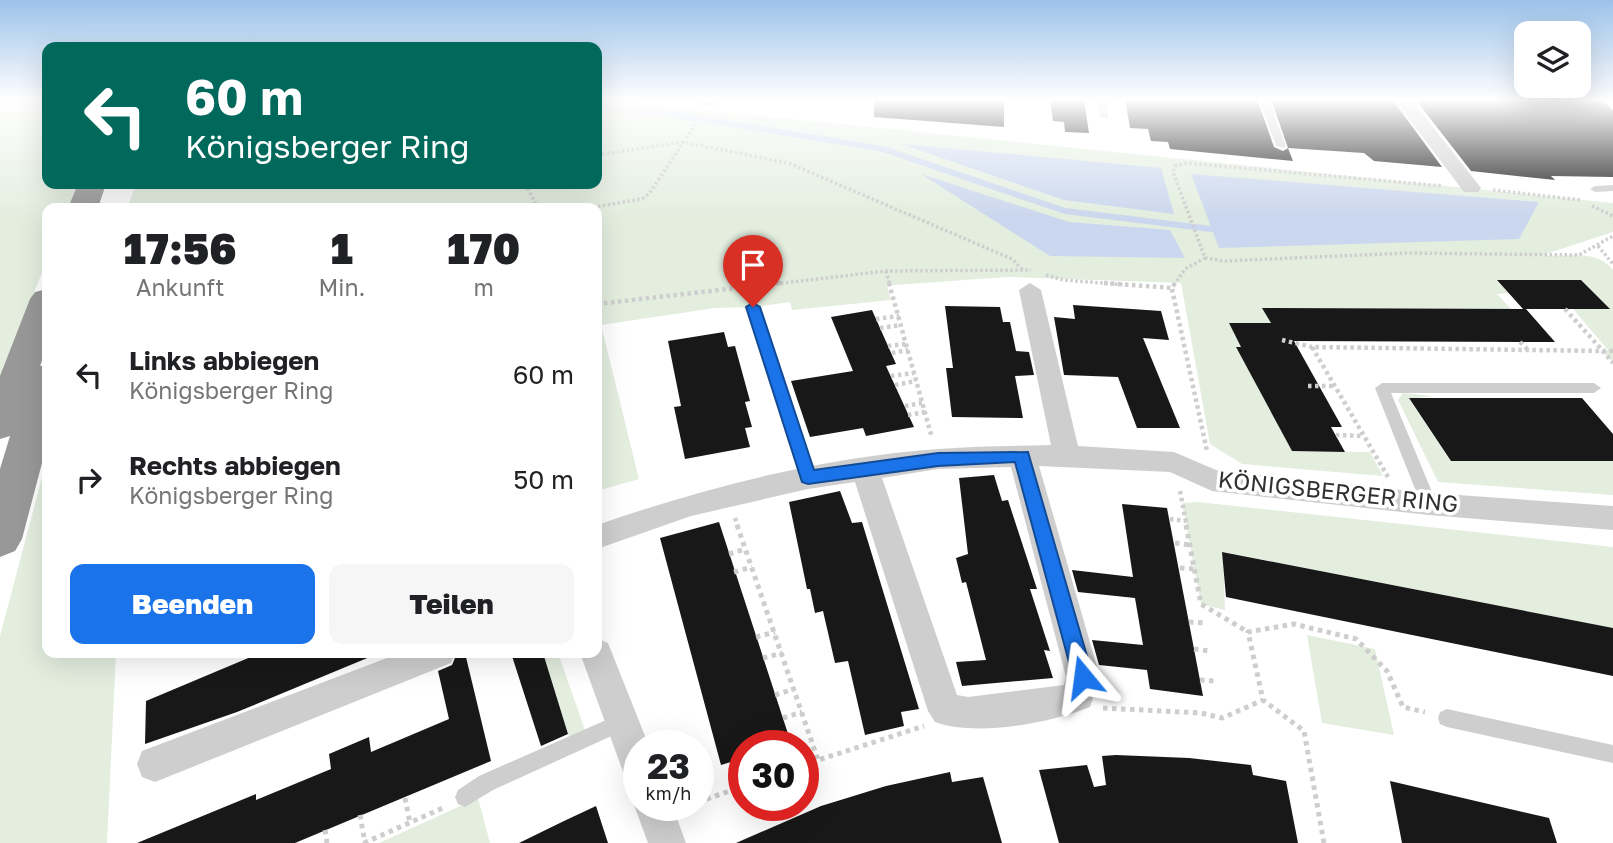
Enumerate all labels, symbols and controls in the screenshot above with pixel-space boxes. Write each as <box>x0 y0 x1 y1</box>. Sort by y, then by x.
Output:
map controls <box>1514 21 1591 98</box>
button: layers <box>1514 21 1591 98</box>
text: 60 m <box>185 67 303 126</box>
icon: left <box>70 70 161 161</box>
text: Königsberger Ring <box>185 127 469 165</box>
text: 17:56 <box>124 223 237 273</box>
text: 1 <box>331 223 353 273</box>
text: 170 <box>447 223 520 273</box>
pin <box>723 235 783 307</box>
icon: arrive <box>734 246 772 284</box>
text: Ankunft <box>136 273 224 301</box>
text: Min. <box>318 273 365 301</box>
text: m <box>474 273 494 301</box>
text: Links abbiegen <box>129 345 319 376</box>
icon: left <box>70 356 108 394</box>
text: 60 m <box>513 359 574 390</box>
text: Königsberger Ring <box>129 376 333 404</box>
text: Rechts abbiegen <box>129 450 341 481</box>
icon: right <box>70 461 108 499</box>
text: 50 m <box>513 464 574 495</box>
street label: KÖNIGSBERGER RING <box>1217 464 1460 518</box>
text: Königsberger Ring <box>129 481 333 509</box>
button: Beenden <box>70 564 315 644</box>
button: Teilen <box>329 564 574 644</box>
position arrow <box>1046 640 1120 714</box>
speed limit sign: 30 <box>728 730 819 821</box>
text: 23 <box>647 745 690 787</box>
text: km/h <box>646 782 691 804</box>

